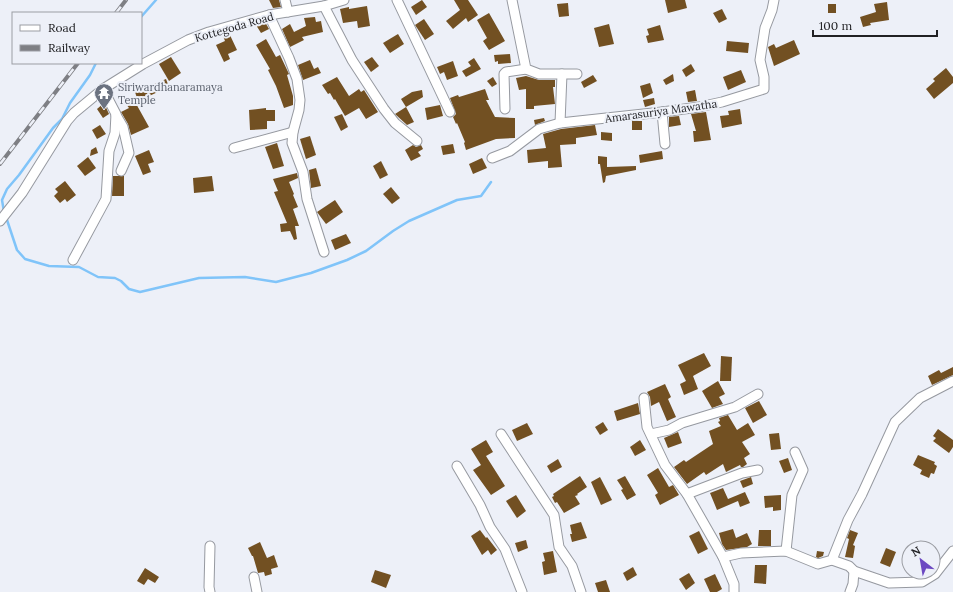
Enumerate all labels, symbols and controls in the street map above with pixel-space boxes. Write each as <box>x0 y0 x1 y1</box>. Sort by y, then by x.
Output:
street label: Kottegoda Road <box>193 9 276 45</box>
legend <box>12 12 142 64</box>
scale bar <box>813 12 937 38</box>
text: 100 m <box>819 18 852 33</box>
text: Road <box>48 20 76 35</box>
text: Railway <box>48 40 91 55</box>
place label: Siriwardhanaramaya Temple <box>118 80 223 107</box>
temple icon: Siriwardhanaramaya Temple <box>93 82 115 110</box>
street label: Amarasuriya Mawatha <box>603 96 718 126</box>
north arrow <box>901 540 941 580</box>
text: N <box>909 543 924 560</box>

